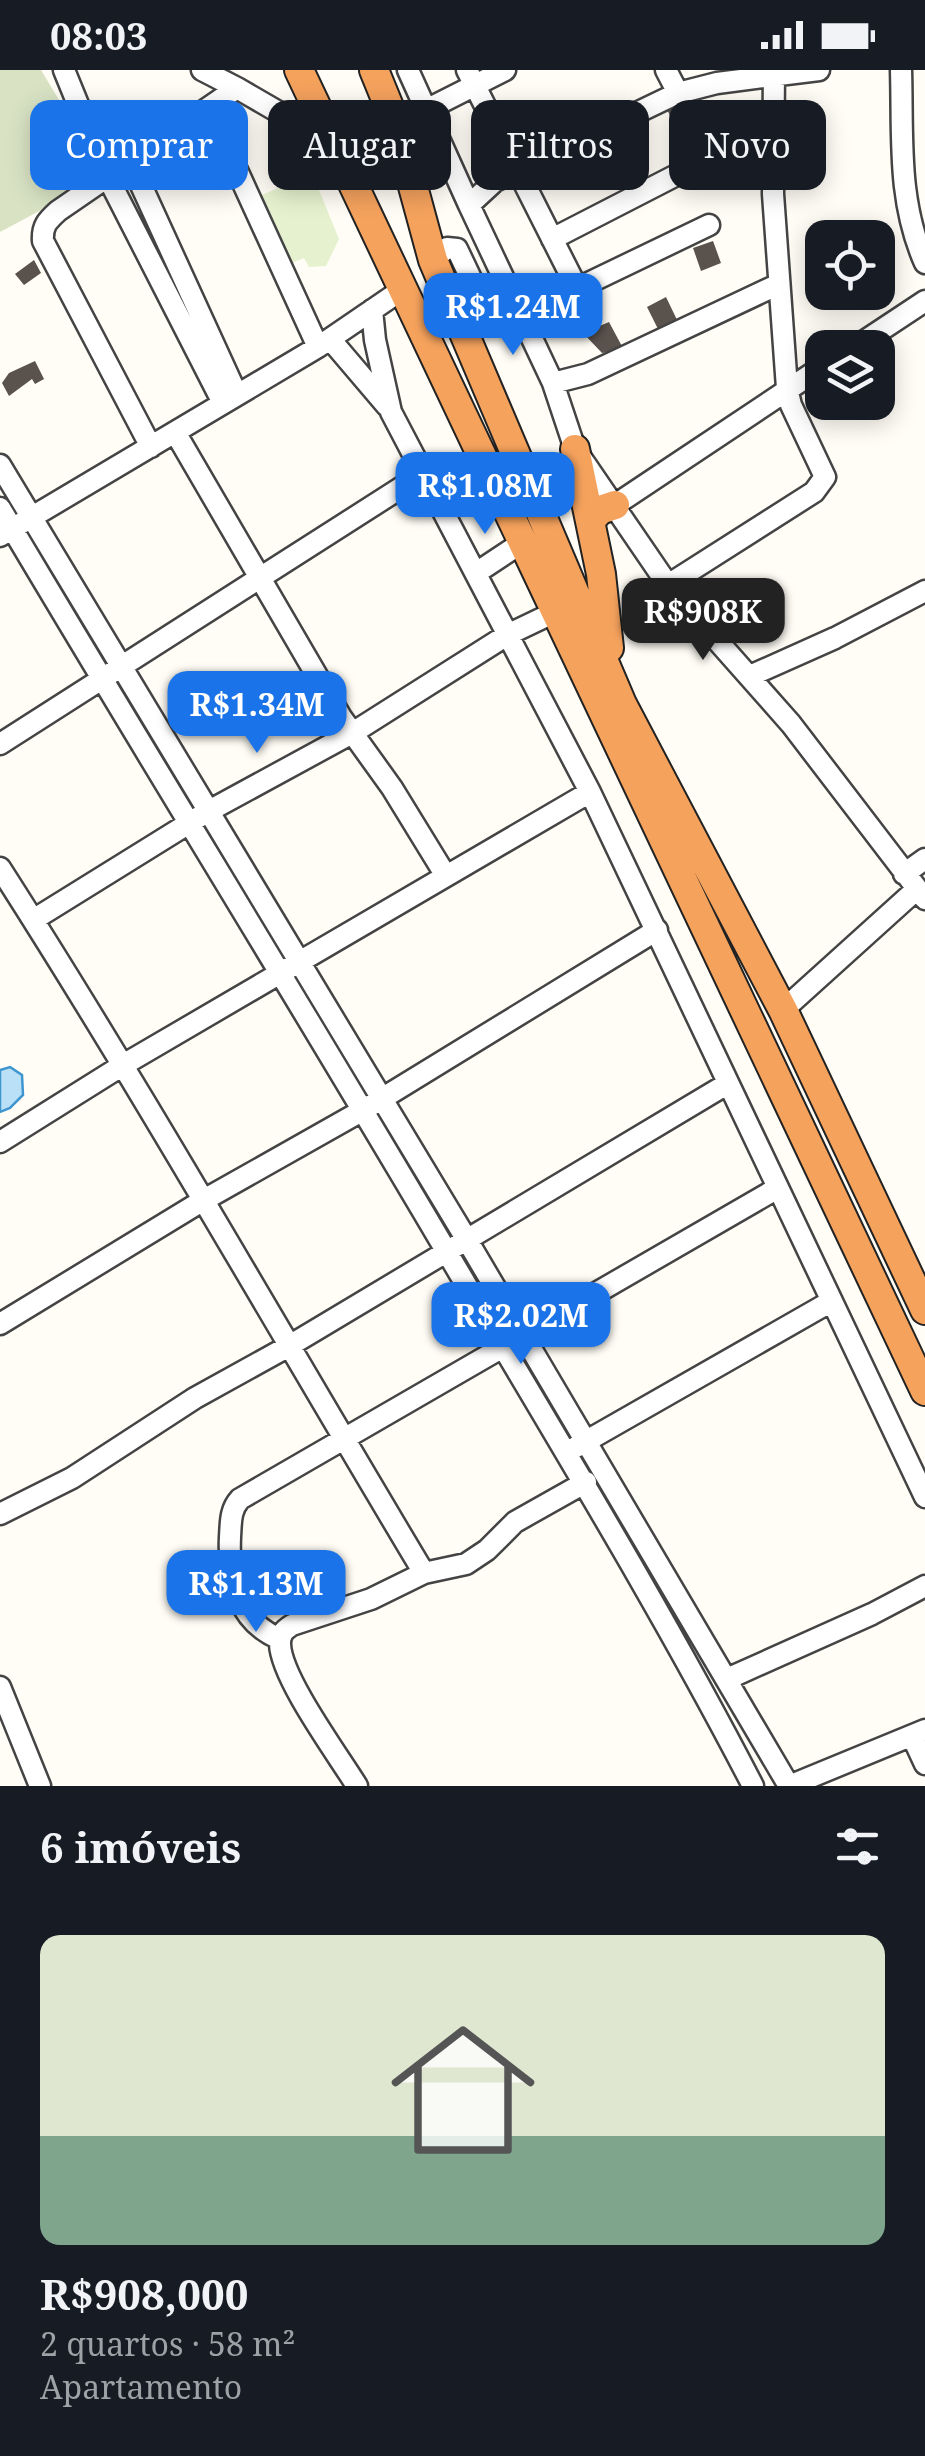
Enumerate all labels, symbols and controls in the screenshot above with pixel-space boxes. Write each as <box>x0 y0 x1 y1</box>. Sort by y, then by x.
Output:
text: 08:03 <box>50 9 147 61</box>
chip: Comprar <box>30 100 248 190</box>
chip: Alugar <box>268 100 451 190</box>
chip: Filtros <box>471 100 649 190</box>
chip: Novo <box>669 100 826 190</box>
map controls <box>805 220 895 420</box>
button: locate <box>805 220 895 310</box>
pin: R$1.24M <box>421 273 605 358</box>
text: R$1.24M <box>446 284 580 327</box>
button: layers <box>805 330 895 420</box>
pin: R$1.08M <box>393 452 577 537</box>
text: R$1.08M <box>418 463 552 506</box>
pin: R$908K <box>622 578 784 663</box>
text: R$908K <box>644 589 762 632</box>
pin: R$1.34M <box>165 671 349 756</box>
text: R$1.34M <box>190 682 324 725</box>
pin: R$2.02M <box>429 1282 613 1367</box>
text: R$2.02M <box>454 1293 588 1336</box>
pin: R$1.13M <box>164 1550 348 1635</box>
text: R$1.13M <box>189 1561 323 1604</box>
text: 6 imóveis <box>40 1818 241 1875</box>
icon: filters <box>830 1819 885 1874</box>
icon: home <box>373 2000 553 2180</box>
text: R$908,000 <box>40 2265 248 2322</box>
text: 2 quartos · 58 m² <box>40 2322 295 2365</box>
text: Apartamento <box>40 2365 242 2408</box>

